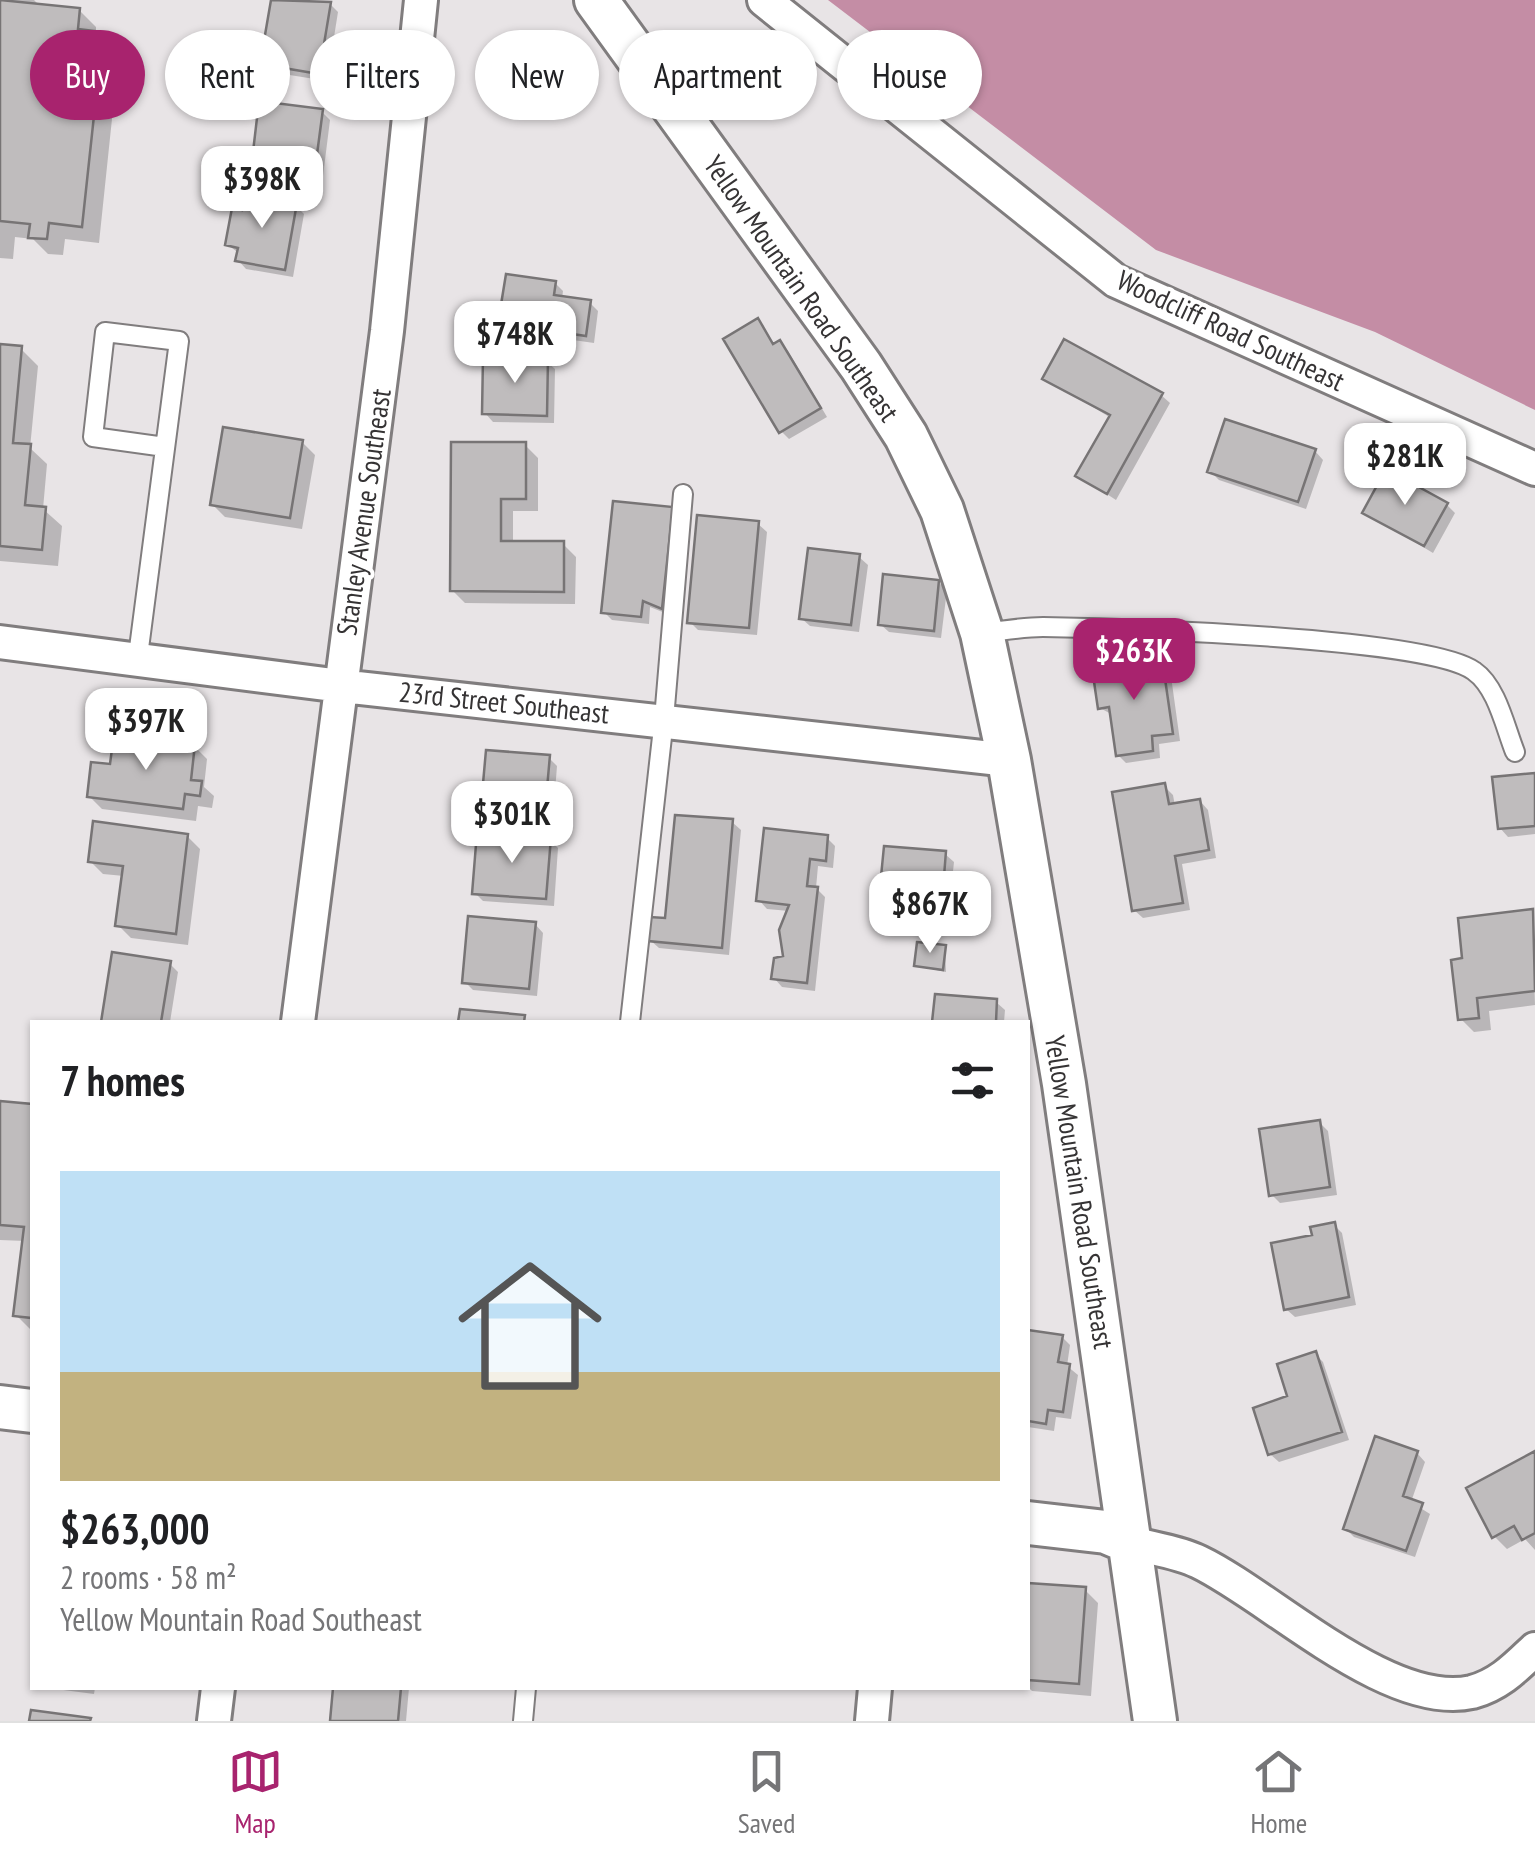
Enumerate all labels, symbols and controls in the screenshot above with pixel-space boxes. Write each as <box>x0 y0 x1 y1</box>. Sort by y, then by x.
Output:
chip: Buy <box>30 30 145 120</box>
chip: Rent <box>165 30 290 120</box>
chip: Filters <box>310 30 455 120</box>
chip: New <box>475 30 599 120</box>
chip: Apartment <box>619 30 817 120</box>
chip: House <box>837 30 982 120</box>
pin: $398K <box>192 146 332 231</box>
street label: Yellow Mountain Road Southeast <box>696 148 908 429</box>
text: $398K <box>223 157 301 199</box>
street label: Woodcliff Road Southeast <box>1111 261 1351 399</box>
pin: $748K <box>445 301 585 386</box>
text: $748K <box>476 312 554 354</box>
street label: Stanley Avenue Southeast <box>327 386 399 638</box>
pin: $281K <box>1335 423 1475 508</box>
text: $281K <box>1366 434 1444 476</box>
pin: $263K <box>1064 618 1204 703</box>
text: $263K <box>1095 629 1173 671</box>
street label: 23rd Street Southeast <box>397 673 611 731</box>
pin: $397K <box>76 688 216 773</box>
text: $397K <box>107 699 185 741</box>
pin: $301K <box>442 781 582 866</box>
text: $301K <box>473 792 551 834</box>
pin: $867K <box>860 871 1000 956</box>
text: $867K <box>891 882 969 924</box>
street label: Yellow Mountain Road Southeast <box>1037 1033 1123 1352</box>
text: 7 homes <box>60 1053 185 1108</box>
icon: filters <box>945 1053 1000 1108</box>
icon: home <box>440 1236 620 1416</box>
text: $263,000 <box>60 1501 210 1556</box>
text: 2 rooms · 58 m² <box>60 1556 237 1598</box>
text: Yellow Mountain Road Southeast <box>60 1598 422 1640</box>
tab: Map <box>228 1744 283 1841</box>
tab: Saved <box>738 1744 795 1841</box>
tab: Home <box>1251 1744 1307 1841</box>

